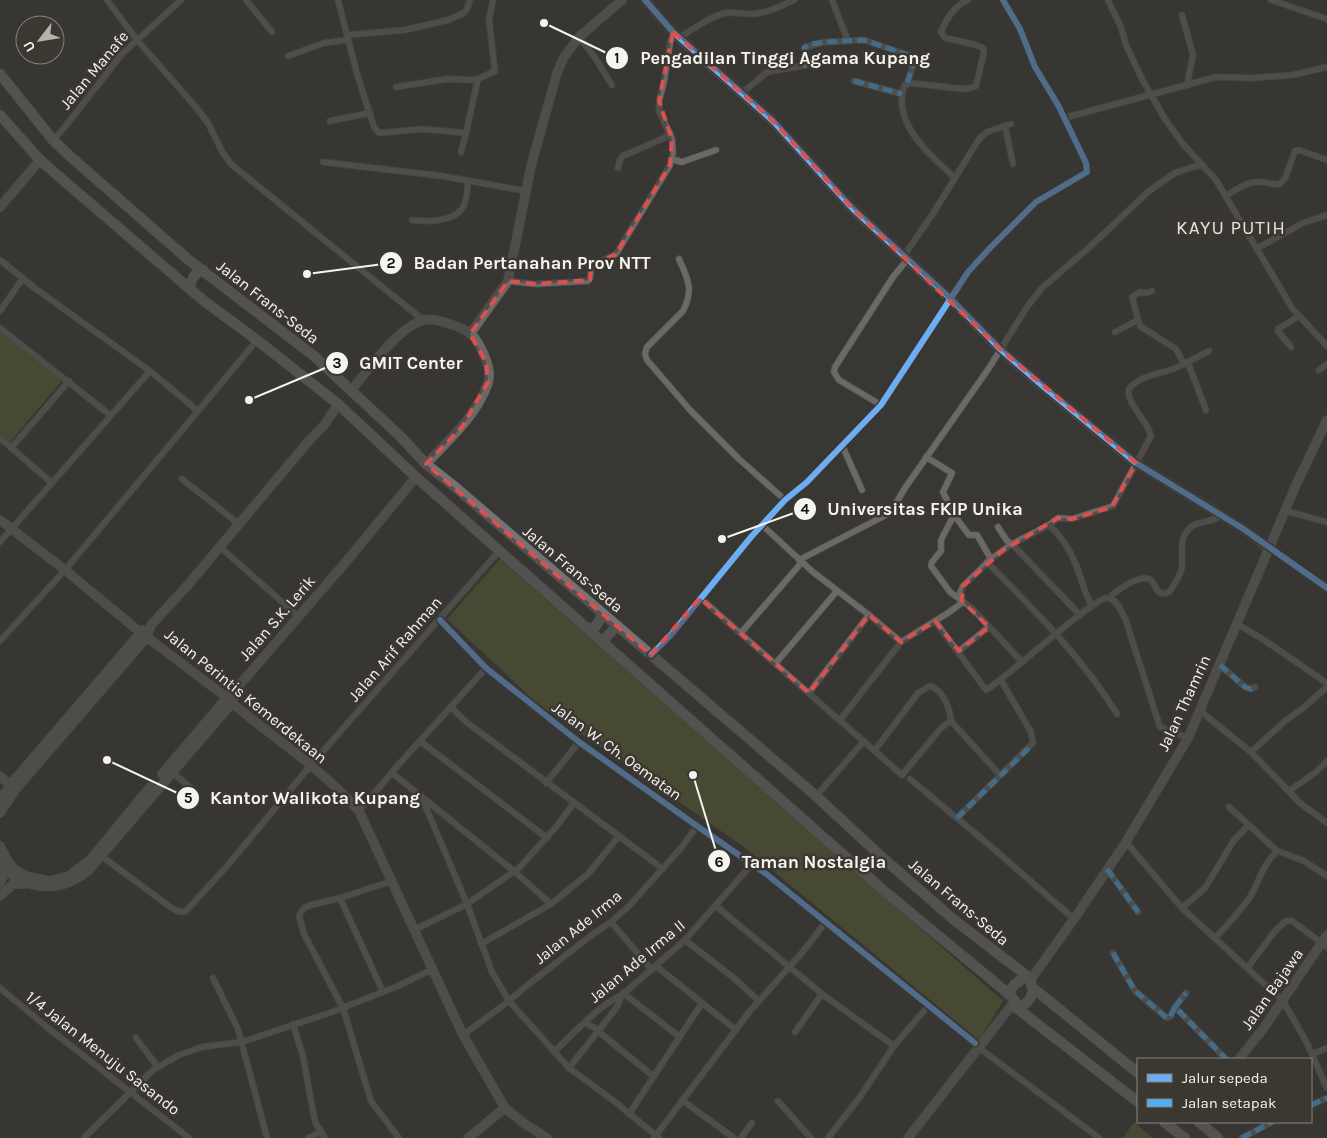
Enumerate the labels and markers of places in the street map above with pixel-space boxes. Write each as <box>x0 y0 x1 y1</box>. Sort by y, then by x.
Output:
callout: Pengadilan Tinggi Agama Kupang <box>605 41 940 74</box>
callout: Badan Pertanahan Prov NTT <box>378 247 660 280</box>
callout: GMIT Center <box>324 346 473 379</box>
callout: Universitas FKIP Unika <box>793 492 1033 525</box>
callout: Kantor Walikota Kupang <box>175 781 430 814</box>
callout: Taman Nostalgia <box>707 845 896 878</box>

